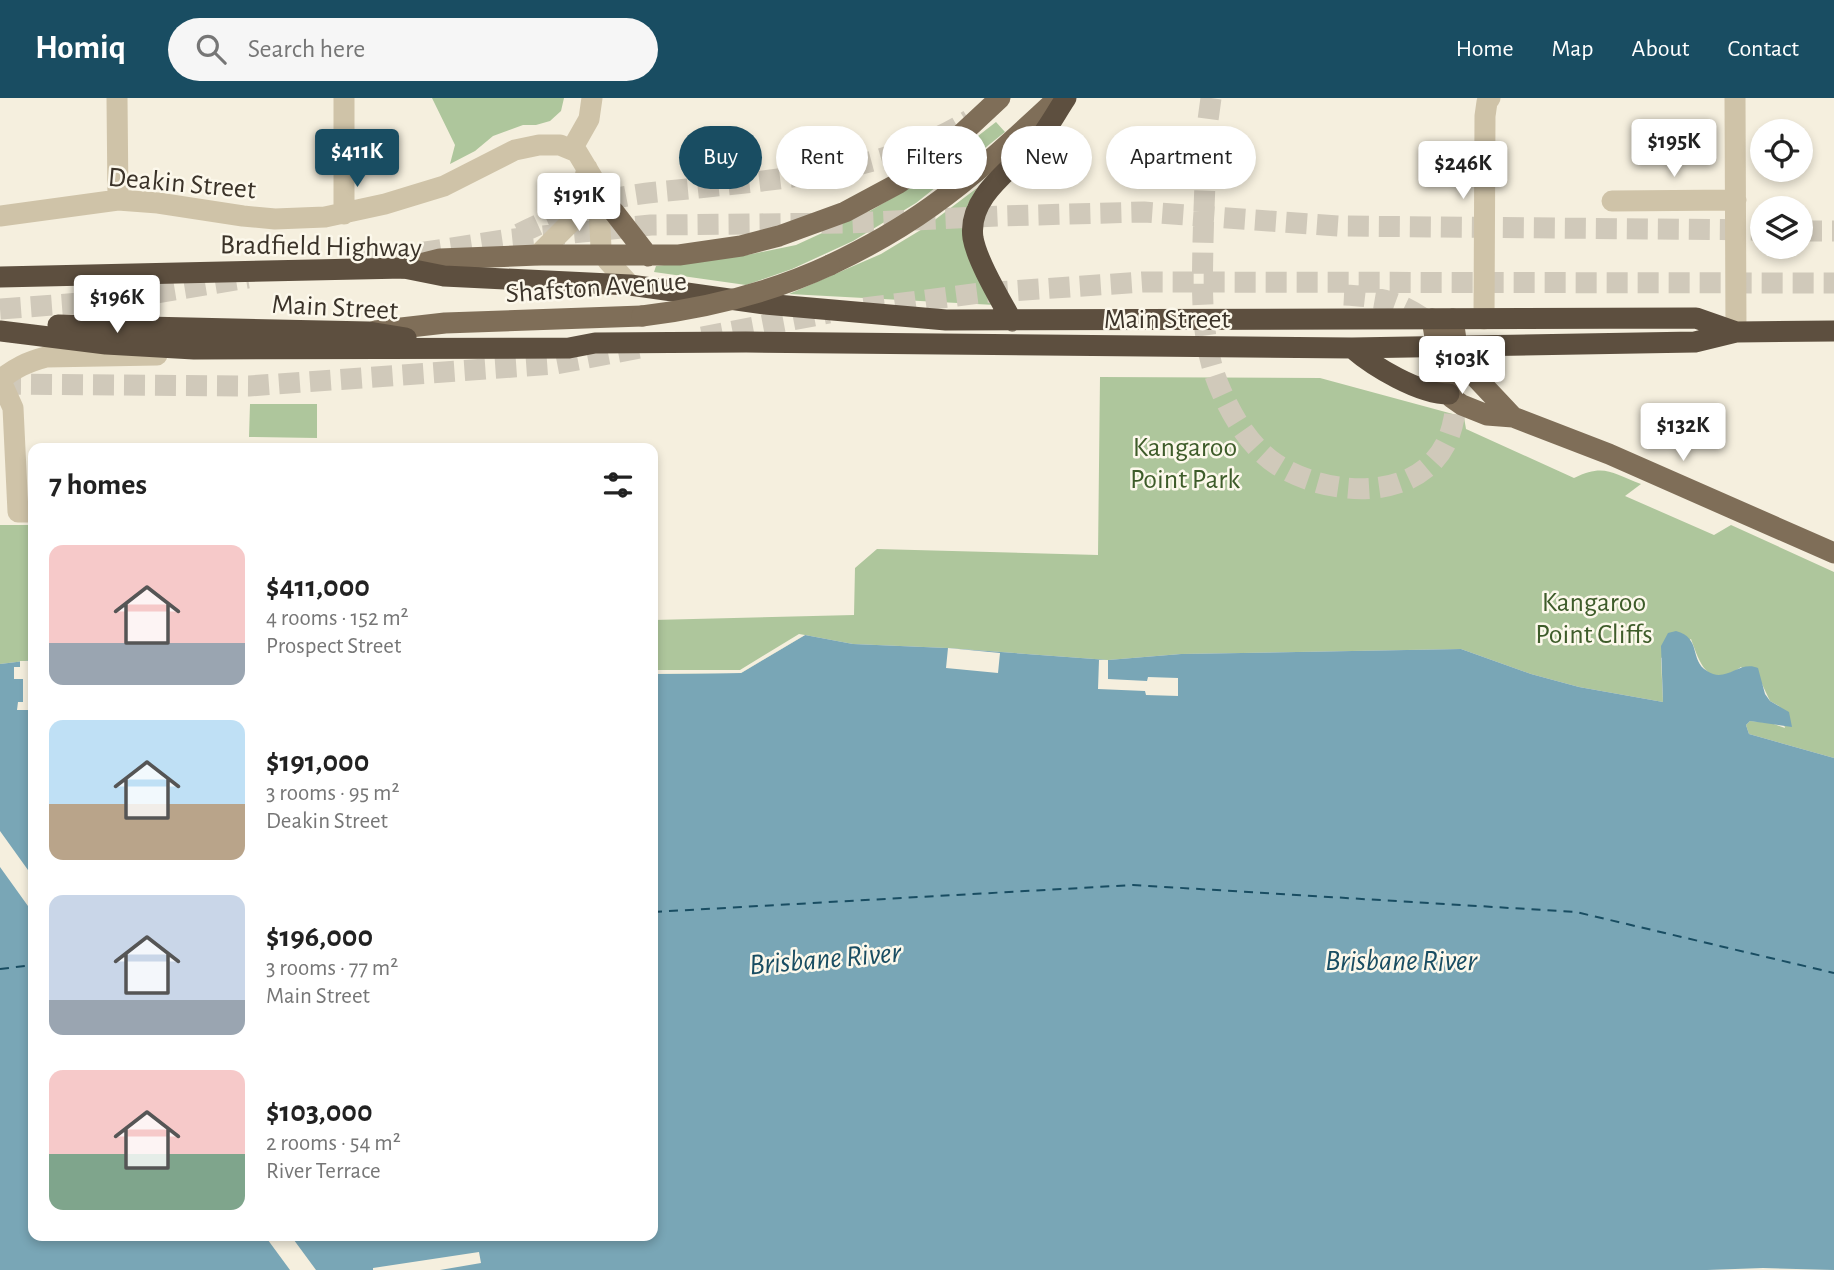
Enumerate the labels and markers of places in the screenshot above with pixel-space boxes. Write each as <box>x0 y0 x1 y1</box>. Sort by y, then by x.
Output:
pin: $195K <box>1625 120 1723 179</box>
pin: $411K <box>308 130 406 189</box>
pin: $246K <box>1414 141 1512 201</box>
pin: $191K <box>530 174 628 233</box>
pin: $196K <box>68 275 166 335</box>
pin: $103K <box>1413 336 1511 396</box>
pin: $132K <box>1634 404 1732 463</box>

